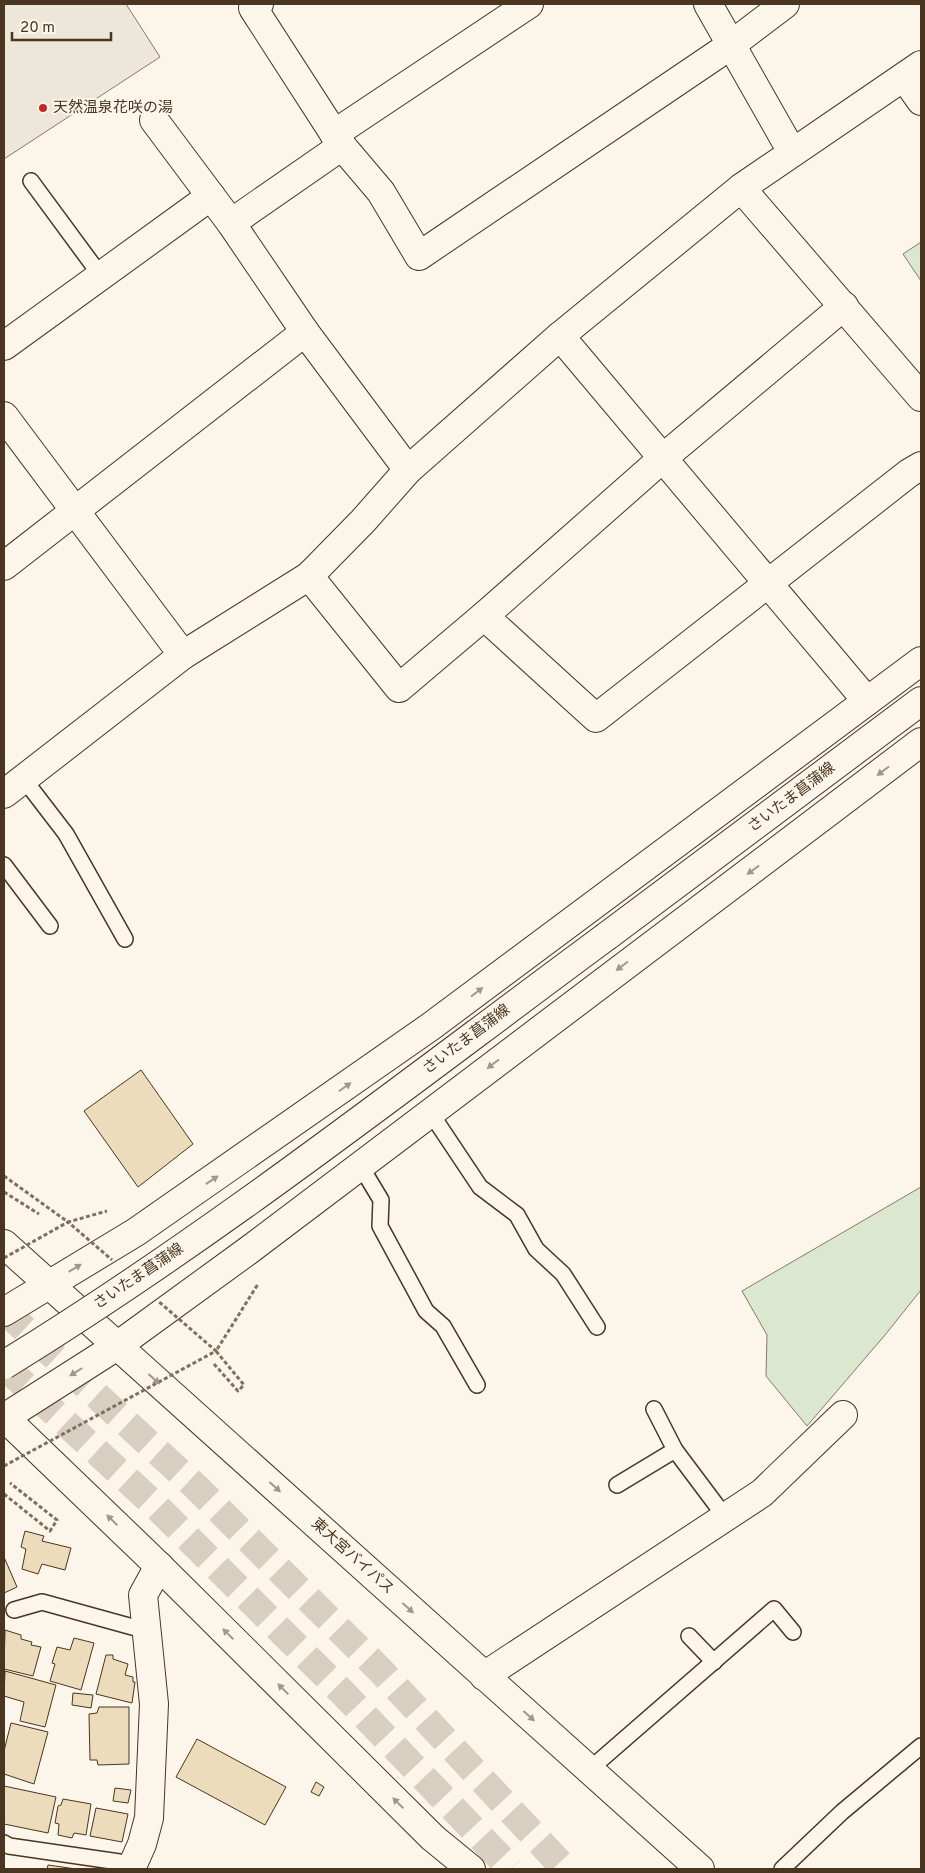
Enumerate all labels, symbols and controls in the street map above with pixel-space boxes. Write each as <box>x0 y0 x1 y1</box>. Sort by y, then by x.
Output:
scale bar <box>12 10 111 42</box>
text: 20 m <box>20 19 55 38</box>
place label: 天然温泉花咲の湯 <box>53 98 173 118</box>
marker: 天然温泉花咲の湯 <box>37 102 49 114</box>
street label: さいたま菖蒲線 <box>745 759 839 837</box>
one-way arrow <box>876 766 889 777</box>
one-way arrow <box>746 865 760 875</box>
one-way arrow <box>616 961 629 972</box>
one-way arrow <box>470 987 484 997</box>
street label: さいたま菖蒲線 <box>420 1001 514 1079</box>
one-way arrow <box>487 1059 500 1070</box>
one-way arrow <box>338 1082 351 1093</box>
one-way arrow <box>205 1175 218 1185</box>
street label: さいたま菖蒲線 <box>90 1240 188 1314</box>
one-way arrow <box>69 1264 82 1273</box>
one-way arrow <box>69 1368 83 1377</box>
one-way arrow <box>147 1373 159 1385</box>
one-way arrow <box>268 1481 280 1493</box>
one-way arrow <box>106 1514 118 1526</box>
street label: 東大宮バイパス <box>307 1515 397 1599</box>
one-way arrow <box>402 1602 414 1614</box>
one-way arrow <box>222 1628 234 1640</box>
one-way arrow <box>277 1683 289 1695</box>
one-way arrow <box>523 1711 536 1722</box>
one-way arrow <box>392 1797 404 1809</box>

